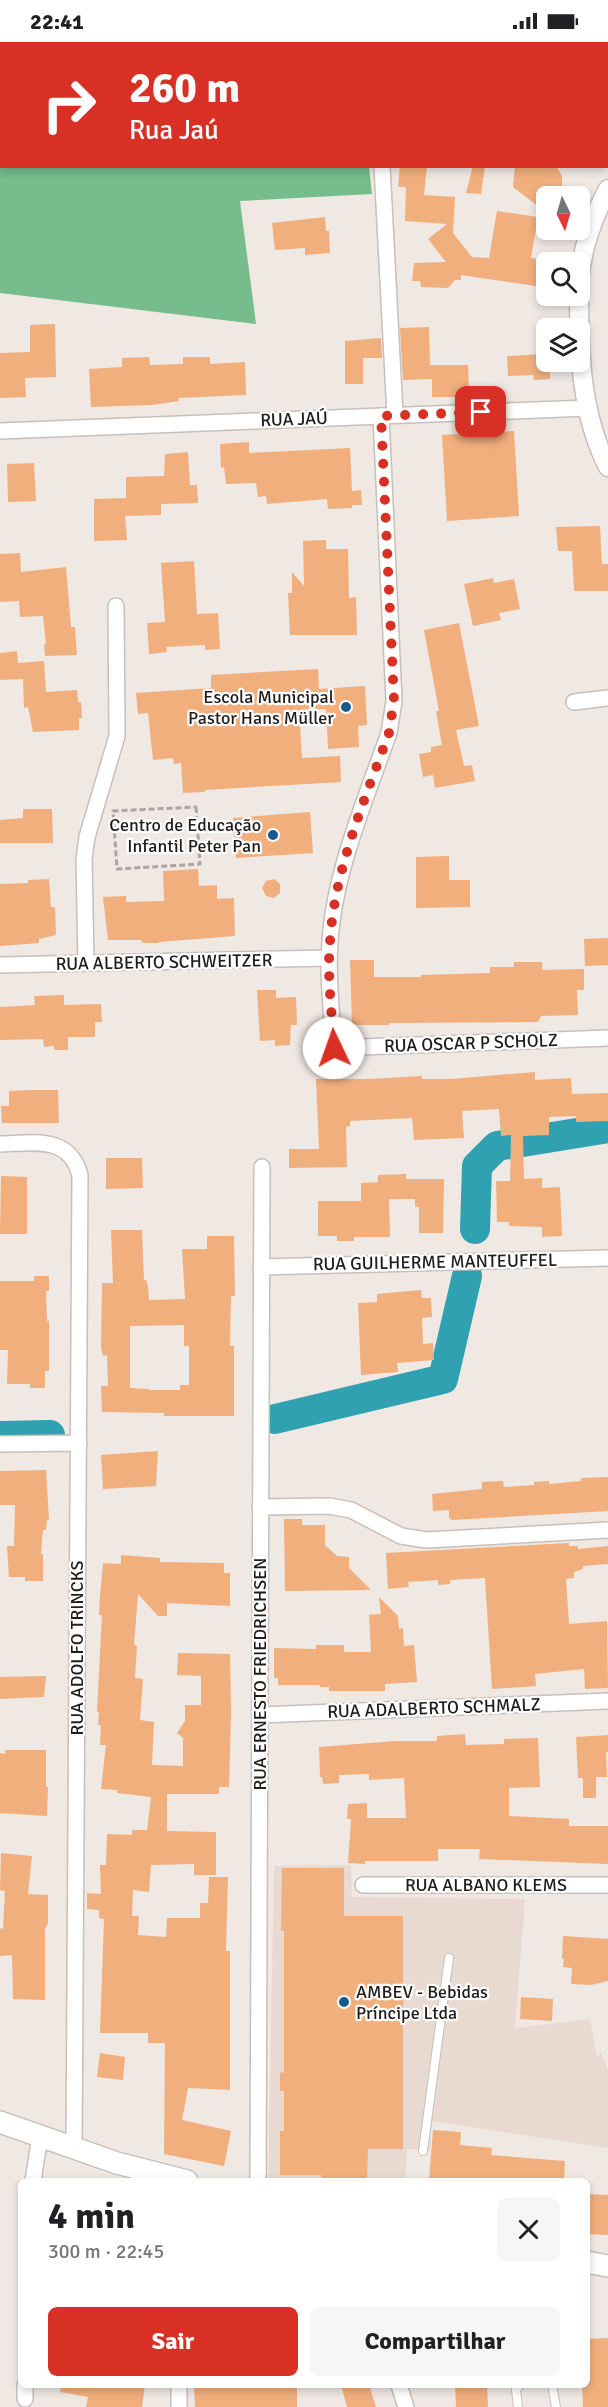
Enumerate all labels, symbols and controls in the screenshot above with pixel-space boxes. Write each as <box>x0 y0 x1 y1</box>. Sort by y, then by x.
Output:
text: 22:41 <box>30 8 84 35</box>
text: 260 m <box>129 63 240 114</box>
icon: right <box>30 66 108 144</box>
text: Rua Jaú <box>129 114 219 147</box>
north arrow <box>536 186 590 240</box>
map controls <box>536 186 590 372</box>
button: search <box>536 252 590 306</box>
button: layers <box>536 318 590 372</box>
pin <box>455 386 506 437</box>
icon: arrive <box>464 395 497 428</box>
street label: RUA JAÚ <box>260 407 328 431</box>
place label: Escola Municipal Pastor Hans Müller <box>188 686 334 729</box>
marker: Escola Municipal Pastor Hans Müller <box>339 700 353 714</box>
place label: Centro de Educação Infantil Peter Pan <box>109 814 261 857</box>
marker: Centro de Educação Infantil Peter Pan <box>266 828 280 842</box>
street label: RUA ALBERTO SCHWEITZER <box>55 949 273 975</box>
position arrow <box>302 1016 366 1080</box>
street label: RUA OSCAR P SCHOLZ <box>384 1029 558 1057</box>
street label: RUA GUILHERME MANTEUFFEL <box>313 1249 557 1275</box>
street label: RUA ERNESTO FRIEDRICHSEN <box>249 1557 271 1791</box>
street label: RUA ADOLFO TRINCKS <box>66 1561 88 1735</box>
street label: RUA ADALBERTO SCHMALZ <box>327 1693 541 1723</box>
street label: RUA ALBANO KLEMS <box>405 1874 567 1896</box>
place label: AMBEV - Bebidas Príncipe Ltda <box>356 1981 488 2024</box>
marker: AMBEV - Bebidas Príncipe Ltda <box>337 1995 351 2009</box>
text: 4 min <box>48 2194 135 2239</box>
button: close <box>497 2198 560 2261</box>
text: 300 m · 22:45 <box>48 2239 164 2264</box>
button: Sair <box>48 2307 298 2376</box>
button: Compartilhar <box>310 2307 560 2376</box>

